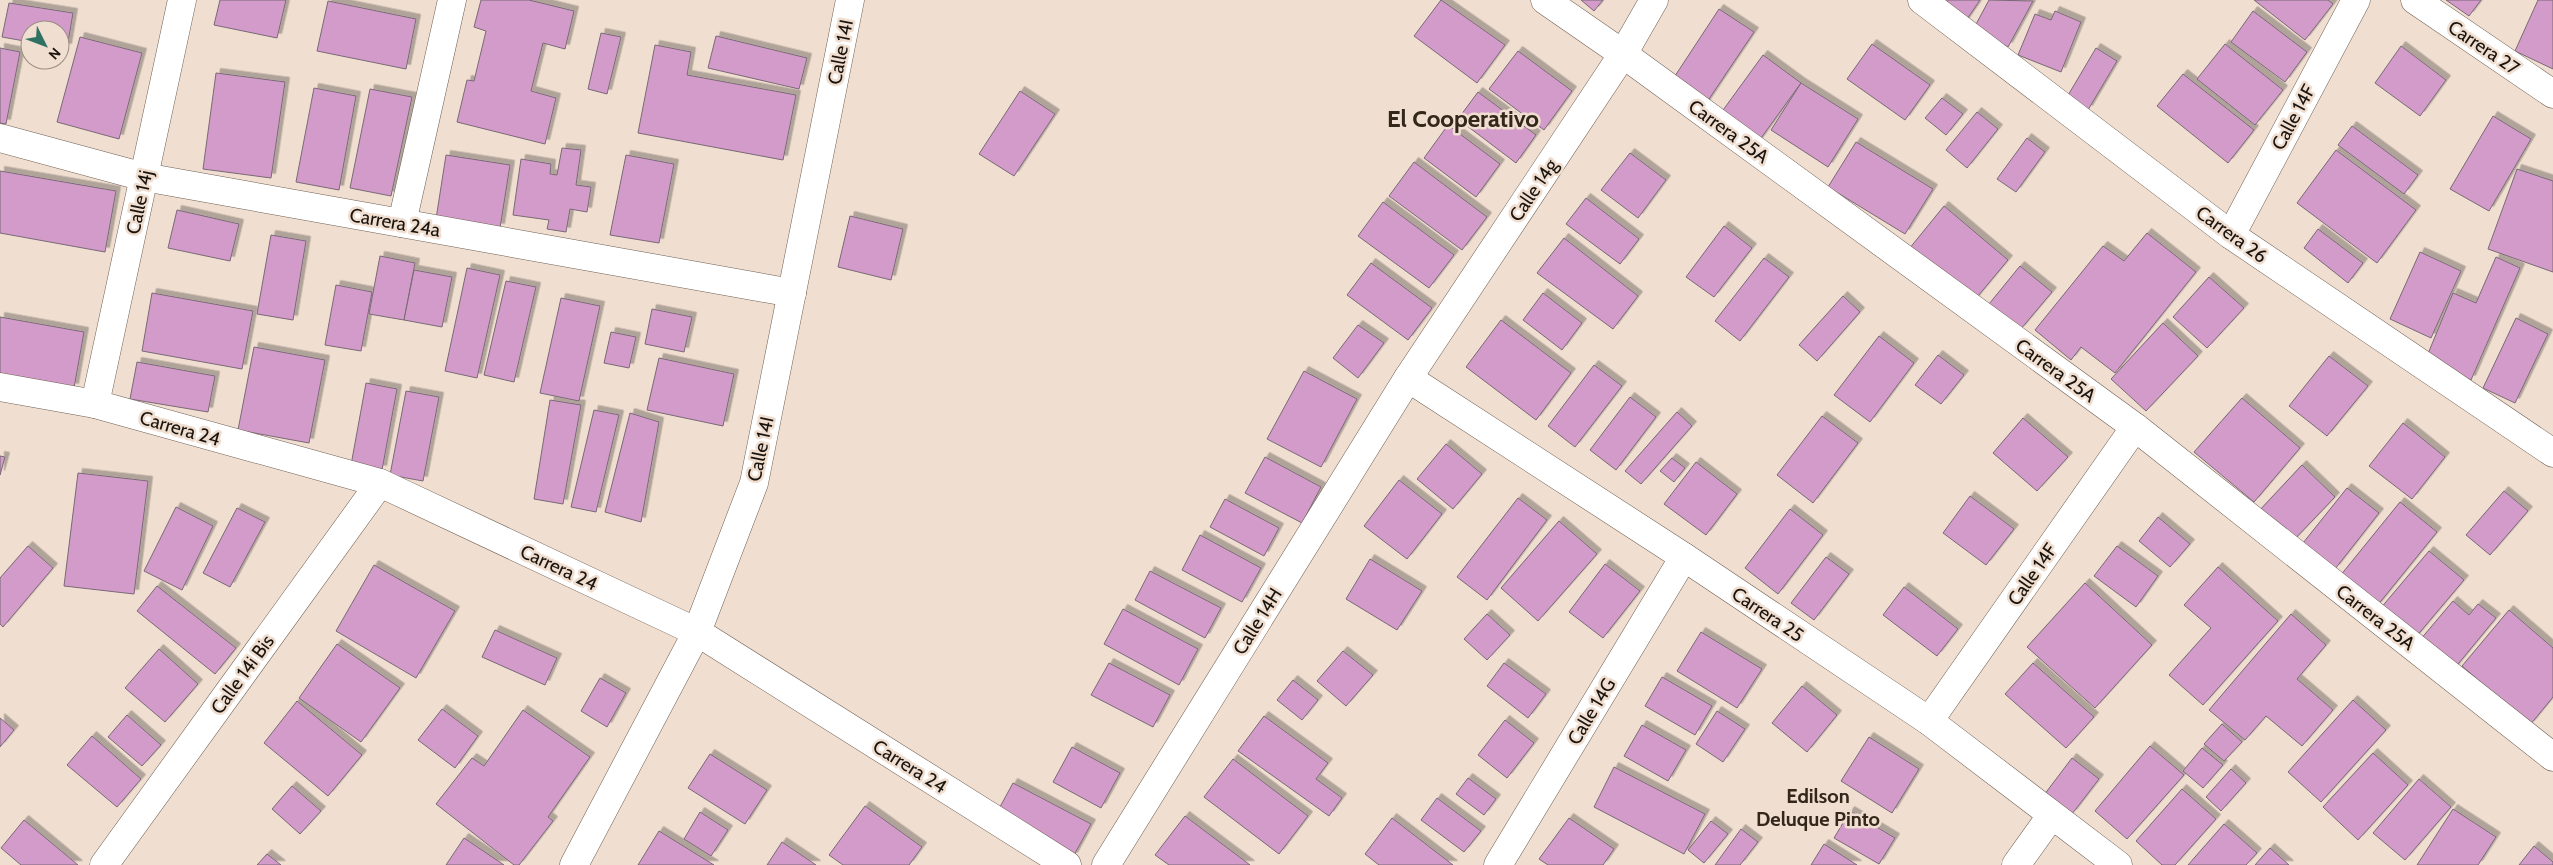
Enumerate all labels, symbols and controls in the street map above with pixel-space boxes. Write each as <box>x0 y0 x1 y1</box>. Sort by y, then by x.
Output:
street label: Carrera 27 <box>2444 15 2524 80</box>
street label: Calle 14I <box>823 18 858 87</box>
north arrow <box>20 20 70 70</box>
text: N <box>45 44 65 63</box>
street label: Calle 14F <box>2267 81 2320 154</box>
street label: Carrera 25A <box>1684 95 1774 168</box>
district label: El Cooperativo <box>1387 104 1539 133</box>
street label: Calle 14g <box>1504 154 1563 226</box>
street label: Calle 14j <box>121 168 157 236</box>
street label: Carrera 26 <box>2192 201 2272 268</box>
street label: Carrera 24a <box>348 203 442 242</box>
street label: Carrera 25A <box>2011 334 2101 407</box>
street label: Carrera 24 <box>137 406 223 451</box>
street label: Calle 14I <box>742 415 779 484</box>
street label: Calle 14F <box>2003 539 2062 610</box>
street label: Carrera 24 <box>517 540 601 595</box>
street label: Carrera 25A <box>2332 580 2420 655</box>
street label: Carrera 25 <box>1727 582 1808 647</box>
street label: Calle 14H <box>1228 584 1287 659</box>
street label: Calle 14i Bis <box>206 630 279 718</box>
street label: Calle 14G <box>1563 674 1620 749</box>
street label: Carrera 24 <box>869 735 951 798</box>
district label: Edilson Deluque Pinto <box>1756 784 1880 831</box>

